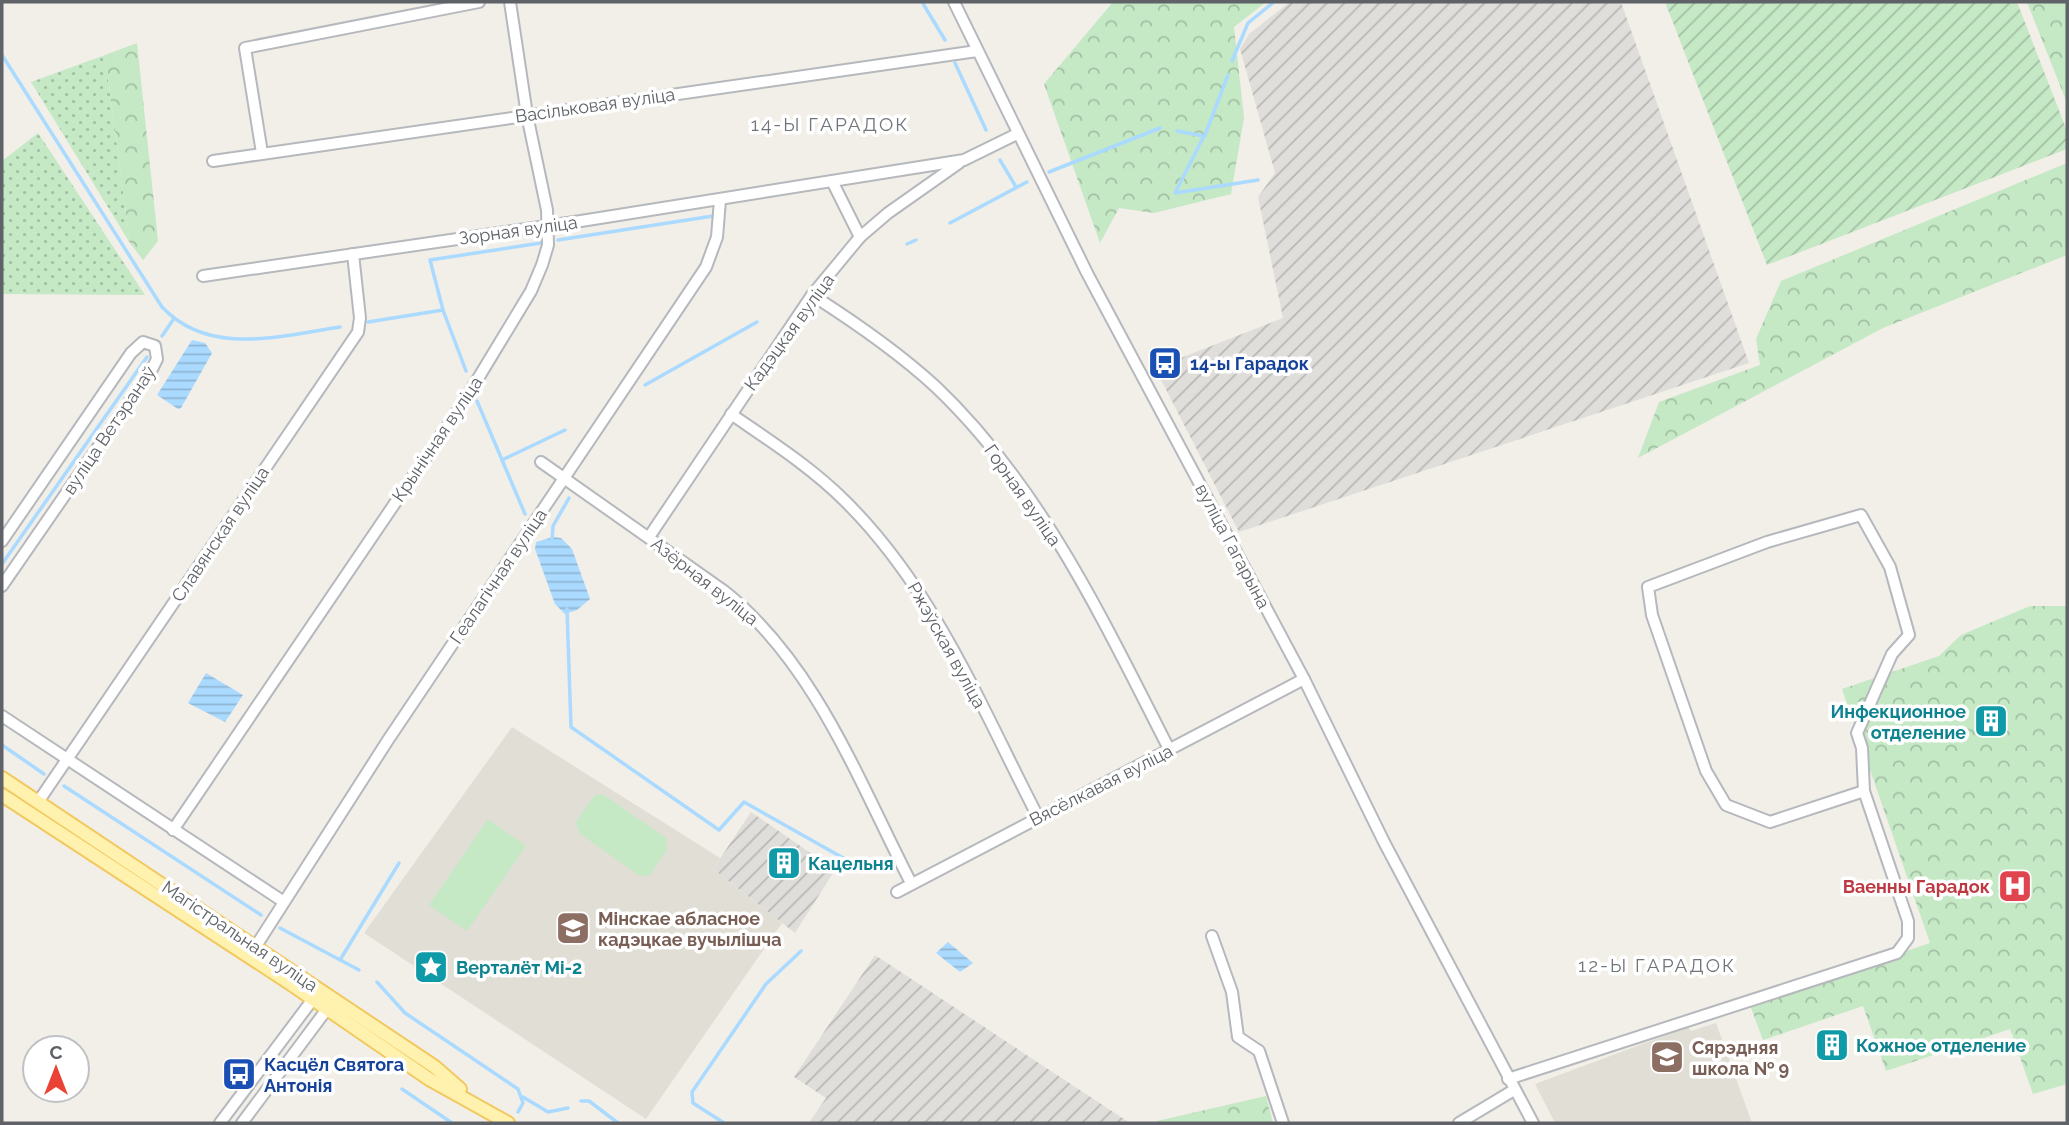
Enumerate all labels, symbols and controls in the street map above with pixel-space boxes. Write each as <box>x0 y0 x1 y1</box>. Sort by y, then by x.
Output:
street label: Васільковая вуліца <box>514 83 676 127</box>
district label: 14-Ы ГАРАДОК <box>751 113 909 135</box>
street label: Зорная вуліца <box>457 211 579 249</box>
street label: Кадэцкая вуліца <box>740 270 838 394</box>
bus stop icon: 14-ы Гарадок <box>1146 344 1184 382</box>
place label: 14-ы Гарадок <box>1190 353 1309 374</box>
street label: вуліца Ветэранаў <box>58 362 160 498</box>
street label: Крынічная вуліца <box>387 372 487 506</box>
street label: Горная вуліца <box>980 440 1066 550</box>
street label: Славянская вуліца <box>167 462 273 606</box>
street label: вуліца Гагарына <box>1191 480 1275 612</box>
street label: Геалагічная вуліца <box>445 505 551 647</box>
street label: Азёрная вуліца <box>647 533 763 629</box>
street label: Ржэўская вуліца <box>904 578 990 712</box>
place label: Инфекционное отделение <box>1831 701 1966 743</box>
building icon: Инфекционное отделение <box>1972 702 2010 740</box>
street label: Вясёлкавая вуліца <box>1026 740 1176 830</box>
building icon: Кацельня <box>765 844 803 882</box>
place label: Кацельня <box>808 853 894 874</box>
hospital icon: Ваенны Гарадок <box>1996 867 2034 905</box>
street label: Магістральная вуліца <box>158 876 322 996</box>
place label: Ваенны Гарадок <box>1843 876 1990 897</box>
place label: Мінскае абласное кадэцкае вучылішча <box>598 908 782 950</box>
school or university icon: Мінскае абласное кадэцкае вучылішча <box>554 909 592 947</box>
place icon: Верталёт Мі-2 <box>412 948 450 986</box>
district label: 12-Ы ГАРАДОК <box>1578 954 1736 976</box>
place label: Верталёт Мі-2 <box>456 957 582 978</box>
building icon: Кожное отделение <box>1813 1026 1851 1064</box>
north arrow <box>21 1034 91 1104</box>
place label: Кожное отделение <box>1856 1035 2026 1056</box>
place label: Сярэдняя школа № 9 <box>1692 1037 1789 1079</box>
school or university icon: Сярэдняя школа № 9 <box>1648 1038 1686 1076</box>
text: С <box>49 1041 63 1063</box>
place label: Касцёл Святога Антонія <box>264 1054 404 1096</box>
bus stop icon: Касцёл Святога Антонія <box>220 1055 258 1093</box>

